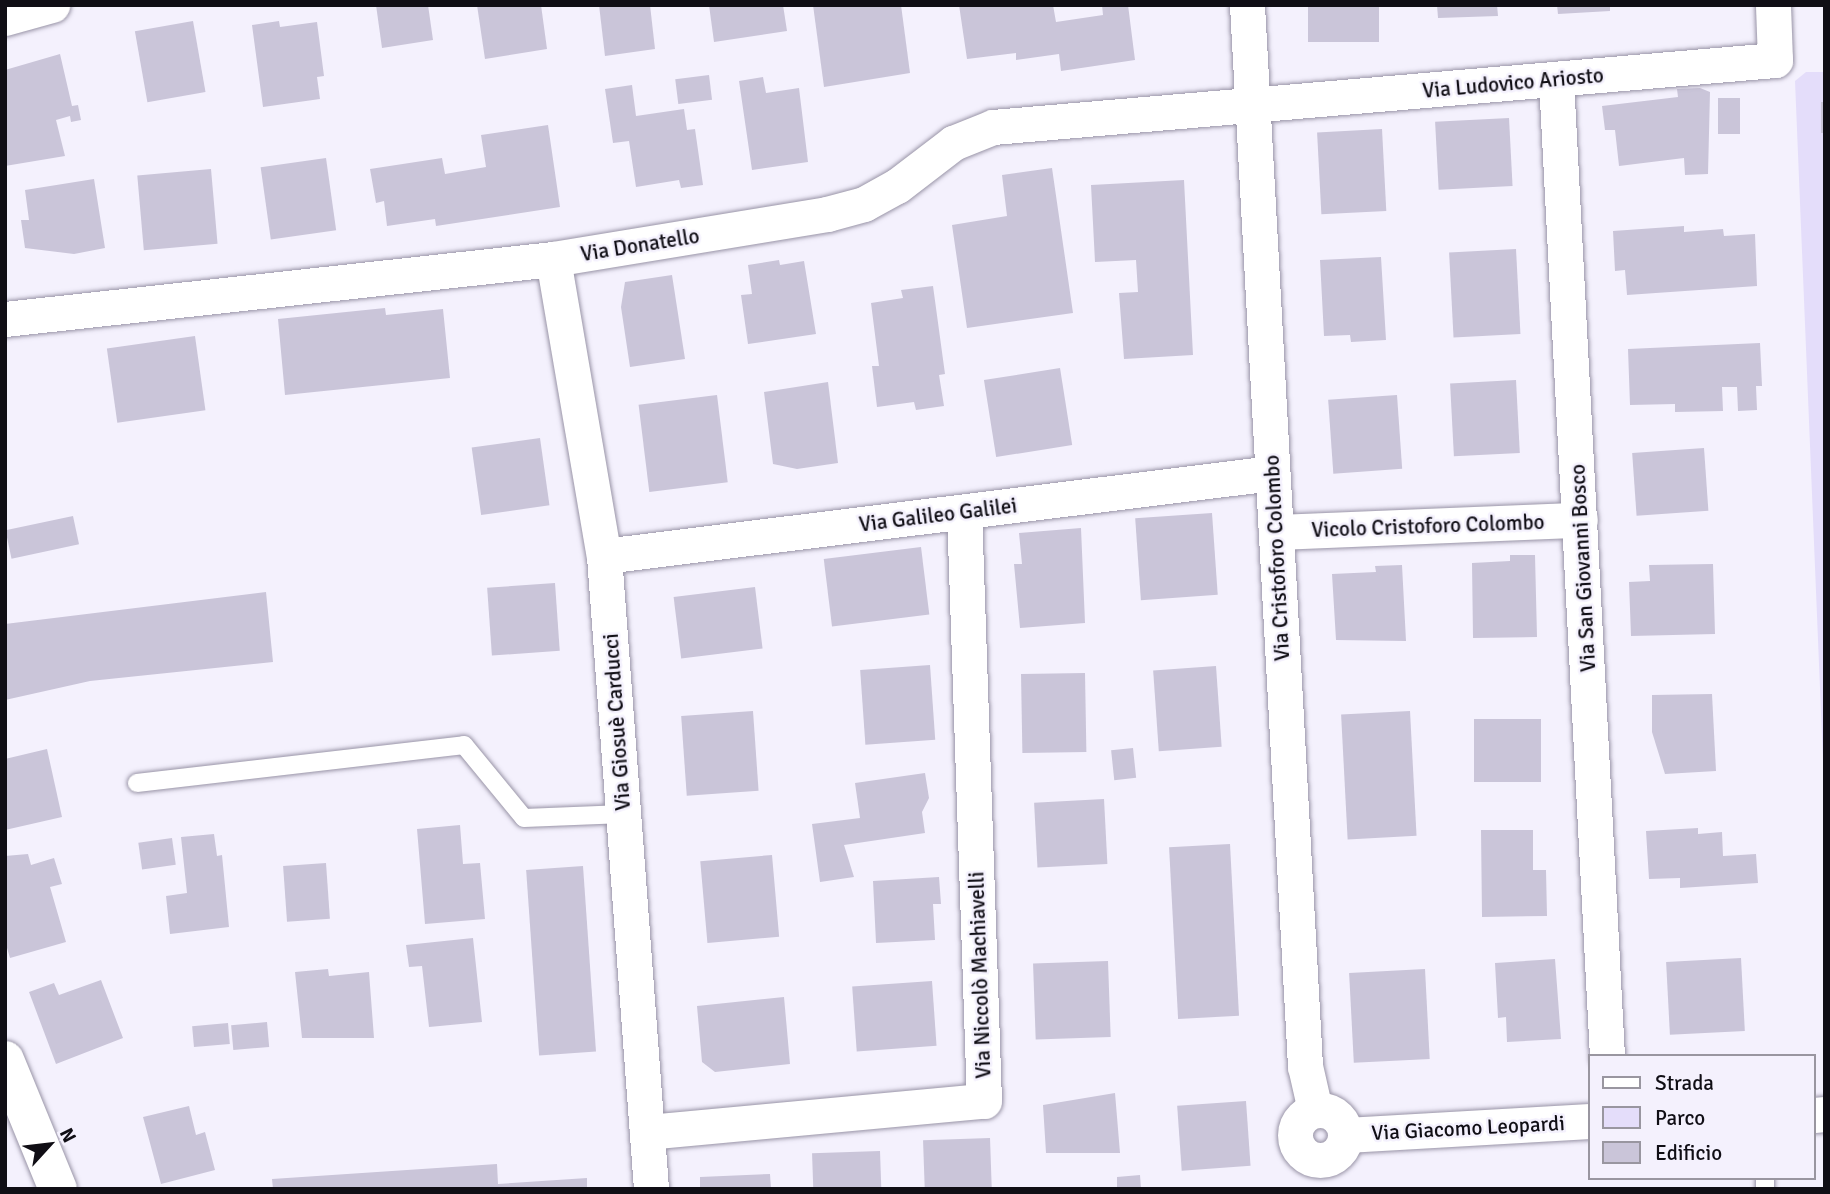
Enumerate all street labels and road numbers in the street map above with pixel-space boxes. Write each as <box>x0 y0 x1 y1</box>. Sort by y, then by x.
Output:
street label: Via Ludovico Ariosto <box>1421 63 1605 103</box>
street label: Via Donatello <box>579 223 701 267</box>
street label: Via Cristoforo Colombo <box>1259 454 1295 662</box>
street label: Via San Giovanni Bosco <box>1565 463 1601 673</box>
street label: Via Galileo Galilei <box>858 493 1018 537</box>
street label: Vicolo Cristoforo Colombo <box>1311 509 1545 543</box>
street label: Via Giosuè Carducci <box>598 632 636 812</box>
street label: Via Niccolò Machiavelli <box>964 871 996 1079</box>
street label: Via Giacomo Leopardi <box>1371 1110 1565 1146</box>

